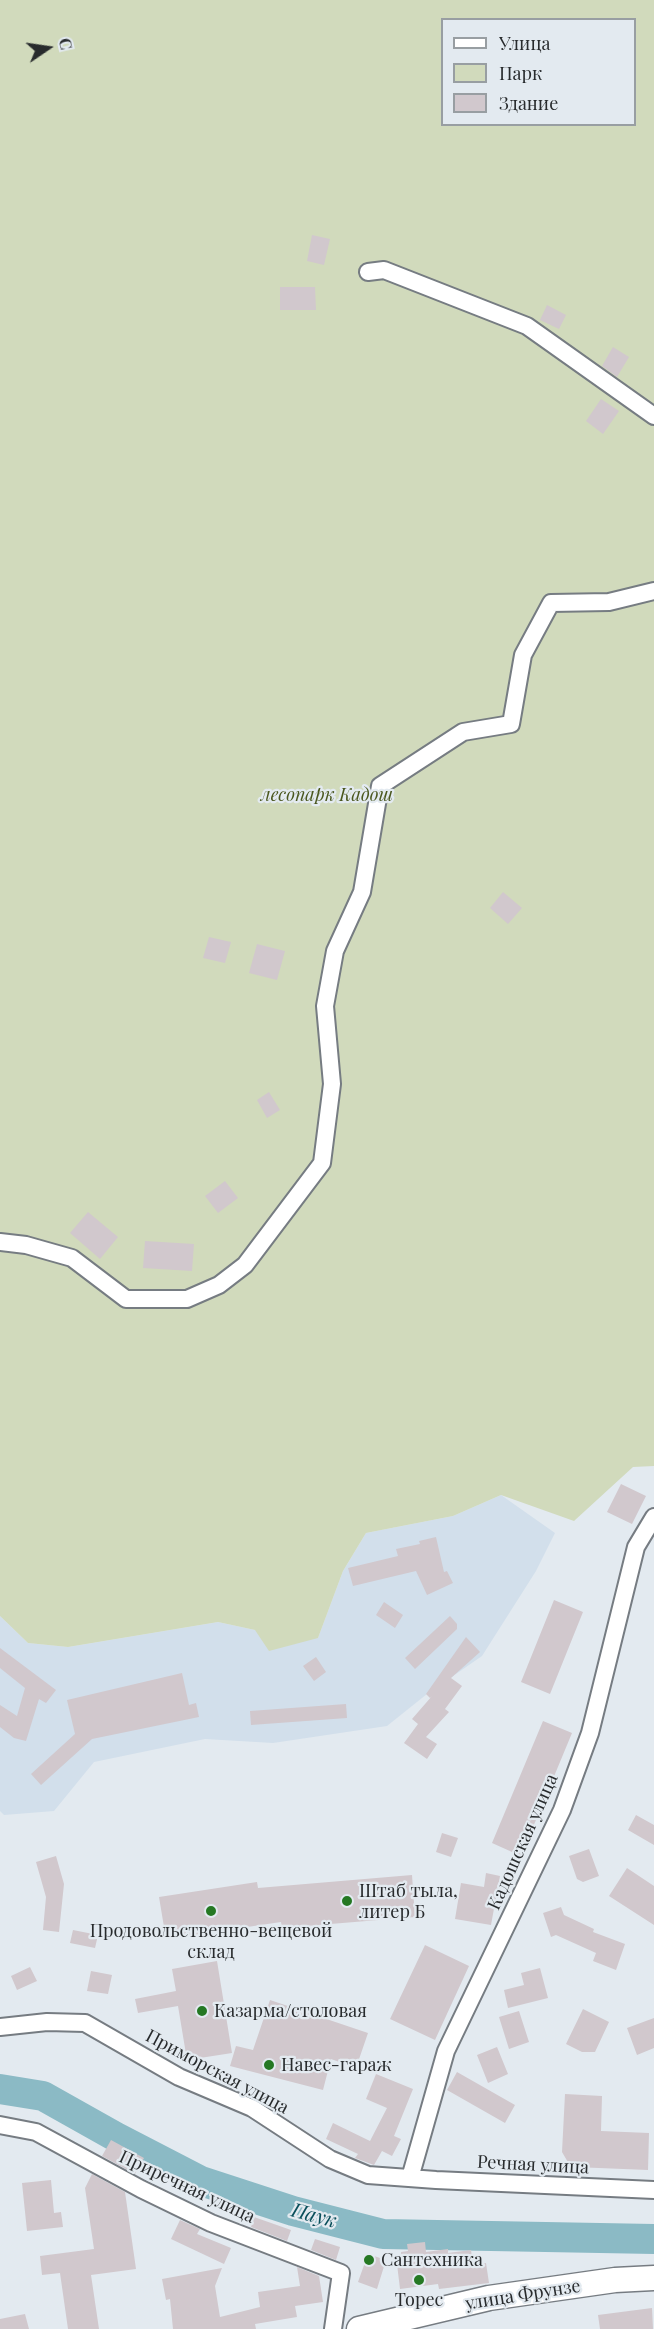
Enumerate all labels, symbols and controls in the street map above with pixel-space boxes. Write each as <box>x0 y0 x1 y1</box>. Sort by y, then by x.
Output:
north arrow <box>18 18 78 78</box>
legend <box>441 18 636 126</box>
text: Улица <box>499 31 550 55</box>
text: С <box>55 36 78 52</box>
text: Парк <box>499 61 542 85</box>
text: Здание <box>499 91 558 115</box>
park label: лесопарк Кадош <box>261 784 393 806</box>
street label: Кадошская улица <box>483 1771 563 1913</box>
place label: Штаб тыла, литер Б <box>359 1880 458 1922</box>
marker: Штаб тыла, литер Б <box>340 1894 354 1908</box>
marker: Продовольственно-вещевой склад <box>204 1904 218 1918</box>
place label: Продовольственно-вещевой склад <box>90 1920 332 1962</box>
place label: Казарма/столовая <box>214 2000 367 2022</box>
marker: Казарма/столовая <box>195 2004 209 2018</box>
street label: Приморская улица <box>142 2025 292 2119</box>
place label: Навес-гараж <box>281 2054 392 2076</box>
marker: Навес-гараж <box>262 2058 276 2072</box>
street label: Приречная улица <box>116 2146 258 2228</box>
street label: Речная улица <box>476 2151 590 2179</box>
water label: Паук <box>289 2198 339 2234</box>
place label: Сантехника <box>381 2249 483 2271</box>
marker: Сантехника <box>362 2253 376 2267</box>
marker: Торес <box>412 2273 426 2287</box>
street label: улица Фрунзе <box>464 2275 582 2315</box>
place label: Торес <box>395 2289 443 2311</box>

